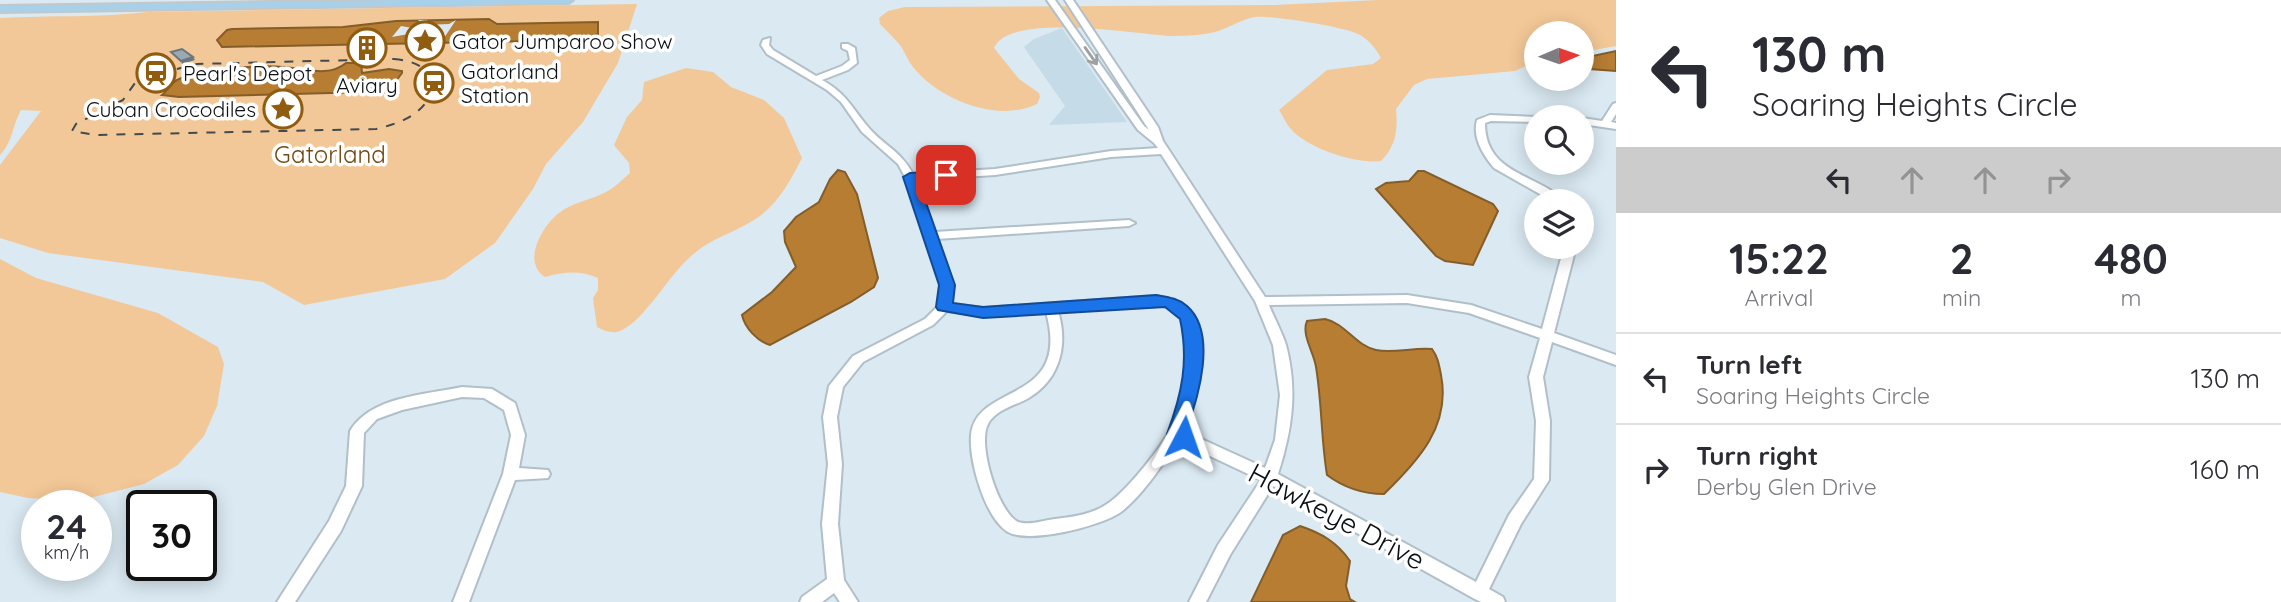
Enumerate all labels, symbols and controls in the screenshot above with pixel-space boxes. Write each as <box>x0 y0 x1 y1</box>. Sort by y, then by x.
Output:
place icon: Gator Jumparoo Show <box>404 20 446 62</box>
north arrow <box>1524 21 1594 91</box>
map controls <box>1524 21 1594 259</box>
text: 130 m <box>1752 23 1886 84</box>
building icon: Aviary <box>346 27 388 69</box>
place label: Gator Jumparoo Show <box>452 28 673 54</box>
icon: left <box>1637 28 1728 119</box>
one-way arrow <box>1084 46 1098 65</box>
station icon: Pearl's Depot <box>135 52 177 94</box>
place label: Gatorland Station <box>461 58 559 108</box>
place label: Pearl's Depot <box>183 60 312 86</box>
station icon: Gatorland Station <box>413 62 455 104</box>
place label: Aviary <box>336 72 398 98</box>
text: Soaring Heights Circle <box>1752 84 2077 124</box>
place icon: Cuban Crocodiles <box>262 88 304 130</box>
place label: Cuban Crocodiles <box>86 96 256 122</box>
button: search <box>1524 105 1594 175</box>
park label: Gatorland <box>274 139 386 169</box>
pin <box>916 145 976 205</box>
icon: arrive <box>927 156 965 194</box>
icon: left <box>1820 161 1858 199</box>
icon: ahead <box>1893 161 1931 199</box>
icon: ahead <box>1966 161 2004 199</box>
icon: right <box>2039 161 2077 199</box>
button: layers <box>1524 189 1594 259</box>
text: 15:22 <box>1729 232 1829 285</box>
text: 2 <box>1950 232 1974 285</box>
text: 480 <box>2094 232 2168 285</box>
text: Arrival <box>1745 283 1813 312</box>
text: min <box>1942 283 1981 312</box>
text: m <box>2121 283 2142 312</box>
text: Turn left <box>1696 348 1803 381</box>
icon: left <box>1637 360 1675 398</box>
text: 130 m <box>2190 362 2260 395</box>
text: Soaring Heights Circle <box>1696 381 1930 410</box>
position arrow <box>1147 400 1221 474</box>
text: Turn right <box>1696 439 1818 472</box>
icon: right <box>1637 451 1675 489</box>
text: 160 m <box>2190 453 2260 486</box>
street label: Hawkeye Drive <box>1243 455 1431 577</box>
text: Derby Glen Drive <box>1696 472 1877 501</box>
speed limit sign: 30 <box>126 490 217 581</box>
text: 24 <box>46 504 87 548</box>
text: km/h <box>44 541 89 564</box>

